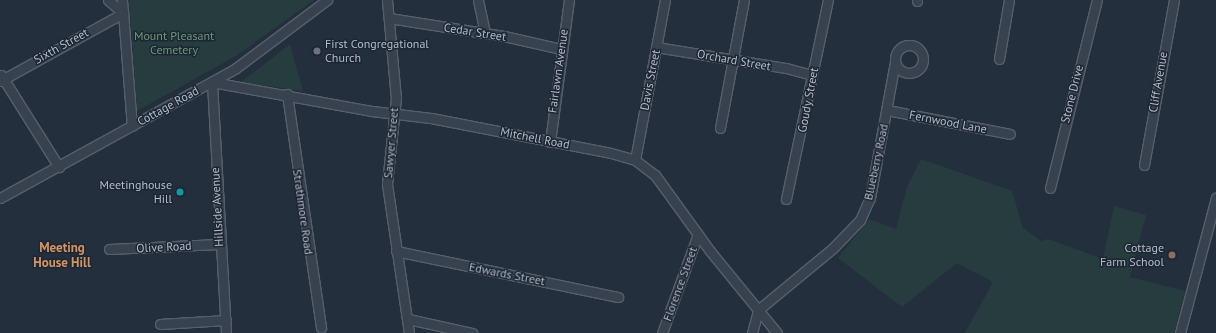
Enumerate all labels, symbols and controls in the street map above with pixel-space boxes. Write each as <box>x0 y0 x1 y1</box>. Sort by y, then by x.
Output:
street label: Cedar Street <box>443 20 507 44</box>
street label: Sixth Street <box>31 25 91 67</box>
street label: Fairlawn Avenue <box>545 28 571 114</box>
park label: Mount Pleasant Cemetery <box>134 29 214 57</box>
place label: First Congregational Church <box>325 37 429 65</box>
marker: First Congregational Church <box>312 46 322 56</box>
street label: Orchard Street <box>696 46 772 74</box>
street label: Davis Street <box>637 48 663 112</box>
street label: Cliff Avenue <box>1146 50 1170 114</box>
street label: Stone Drive <box>1058 63 1086 125</box>
street label: Goudy Street <box>795 66 821 134</box>
street label: Cottage Road <box>135 83 201 129</box>
street label: Sawyer Street <box>381 107 401 179</box>
street label: Fernwood Lane <box>908 107 988 137</box>
street label: Blueberry Road <box>861 122 891 202</box>
street label: Mitchell Road <box>499 124 571 152</box>
street label: Hillside Avenue <box>208 167 226 247</box>
street label: Strathmore Road <box>290 168 316 256</box>
place label: Meetinghouse Hill <box>100 178 172 206</box>
marker: Meetinghouse Hill <box>175 187 185 197</box>
street label: Olive Road <box>136 238 192 256</box>
district label: Meeting House Hill <box>33 241 91 272</box>
place label: Cottage Farm School <box>1100 241 1164 269</box>
street label: Florence Street <box>660 245 700 323</box>
marker: Cottage Farm School <box>1167 250 1177 260</box>
street label: Edwards Street <box>468 260 546 288</box>

